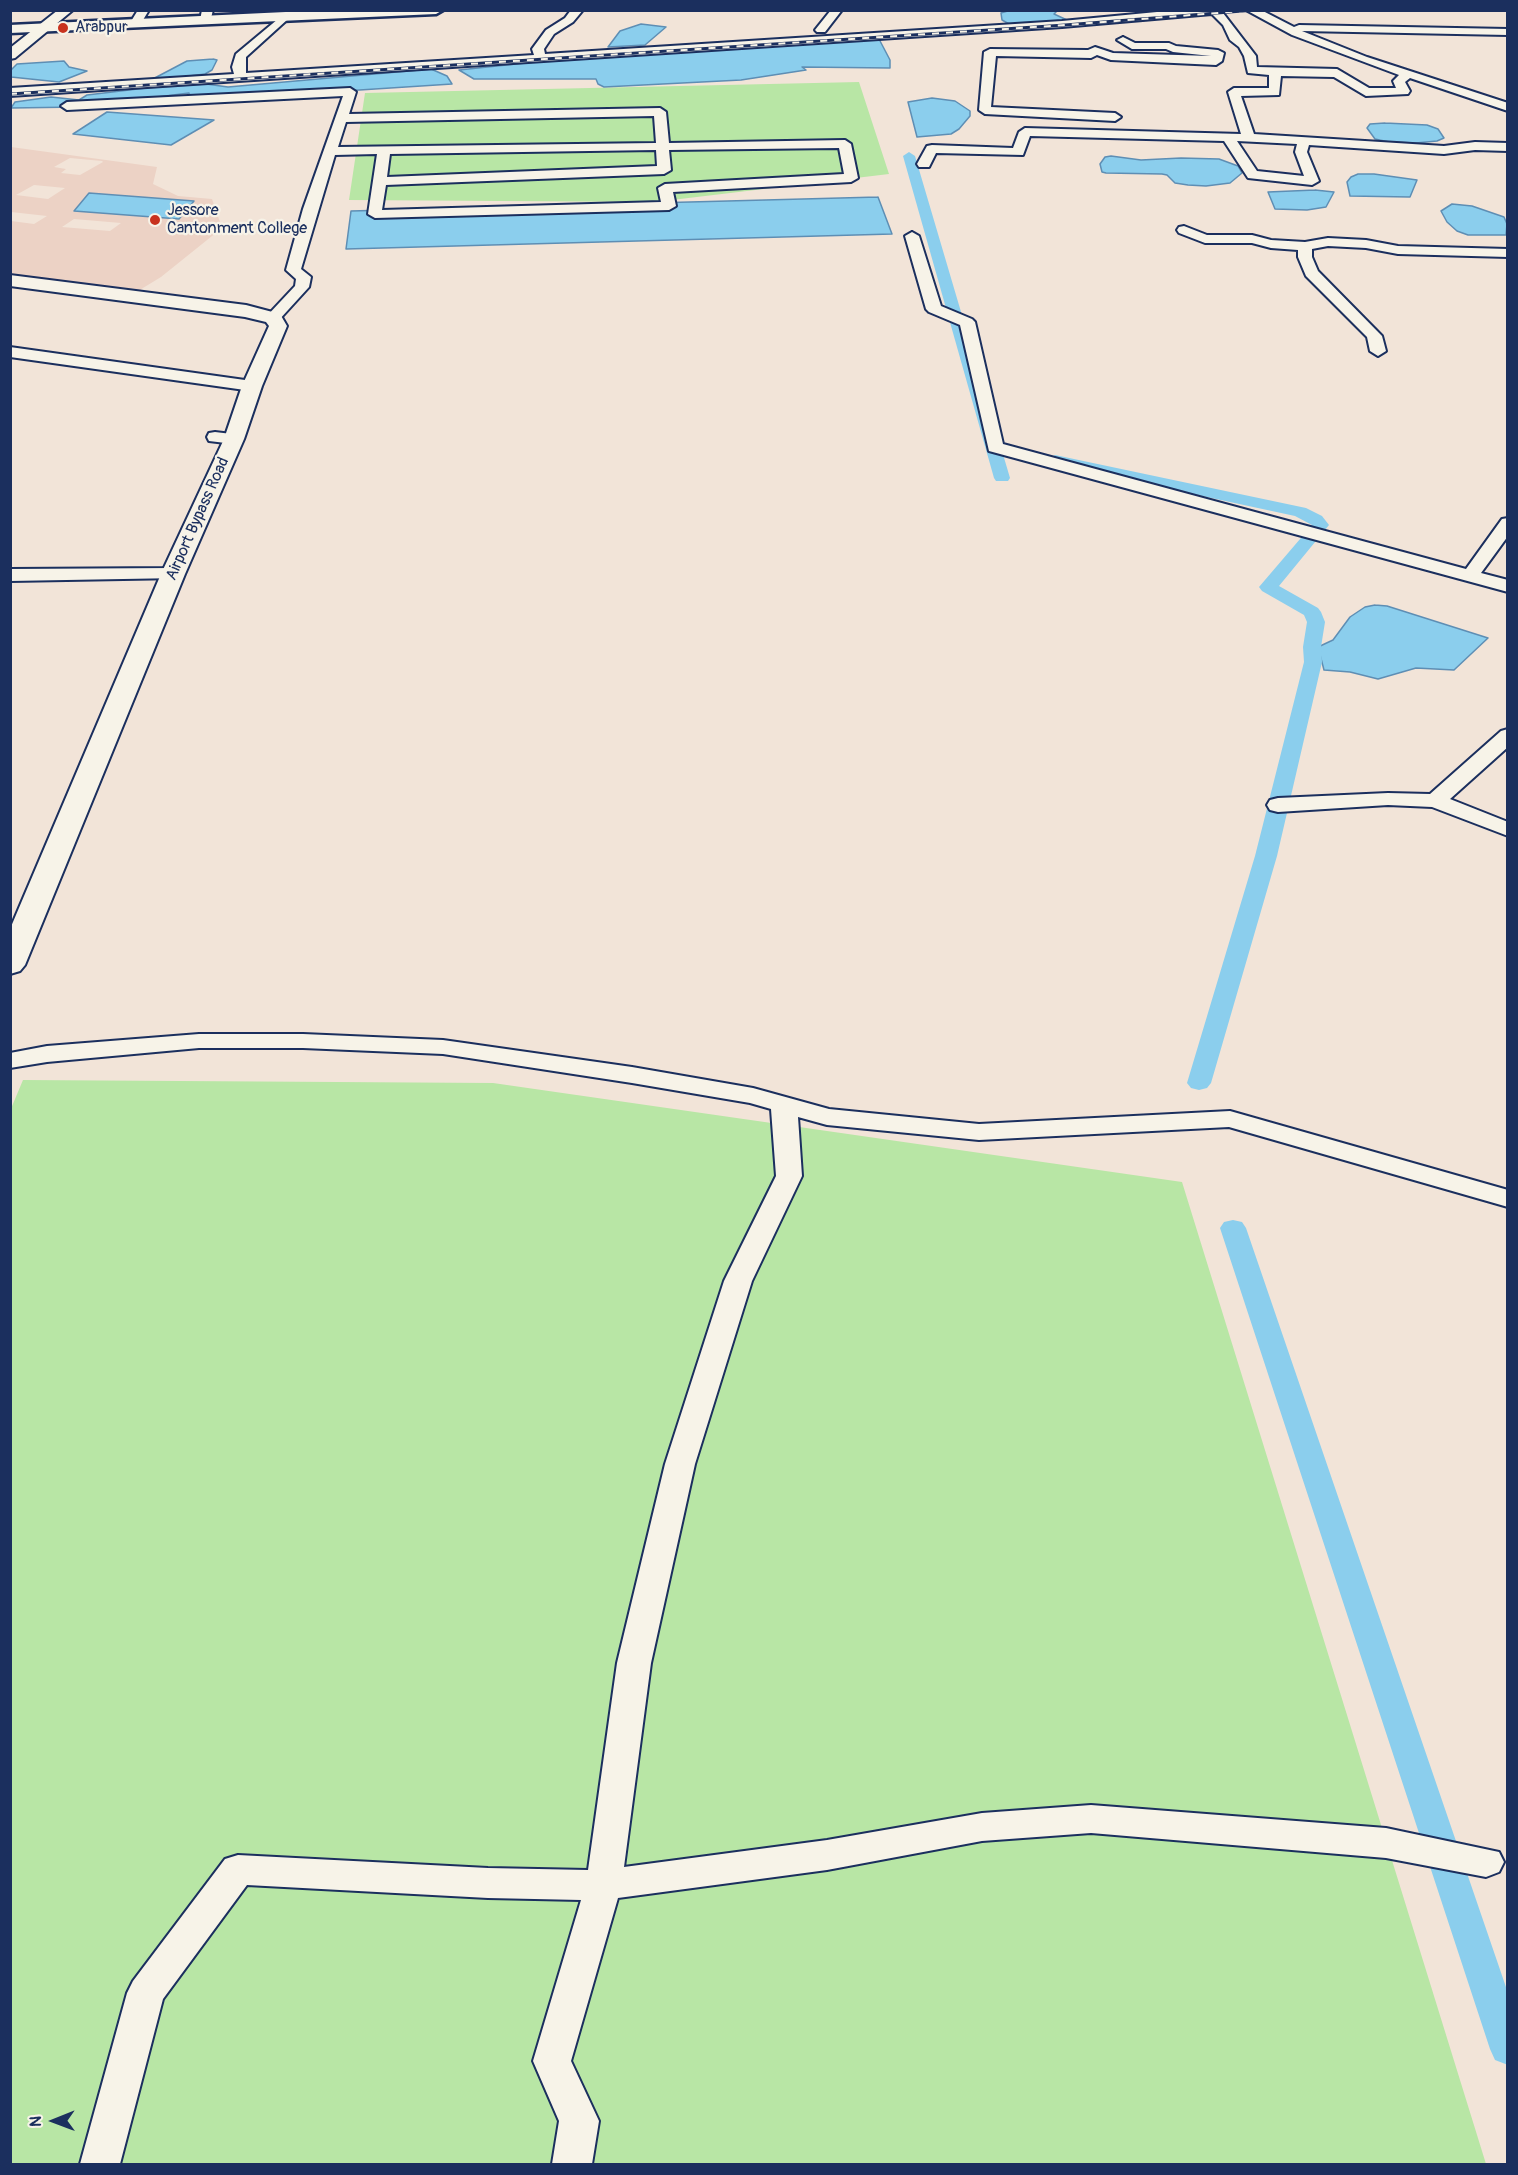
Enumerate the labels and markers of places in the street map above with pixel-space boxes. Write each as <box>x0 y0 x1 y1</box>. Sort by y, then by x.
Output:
place label: Arabpur <box>75 18 128 38</box>
marker: Arabpur <box>56 21 70 35</box>
place label: Jessore Cantonment College <box>167 201 307 239</box>
marker: Jessore Cantonment College <box>148 213 162 227</box>

